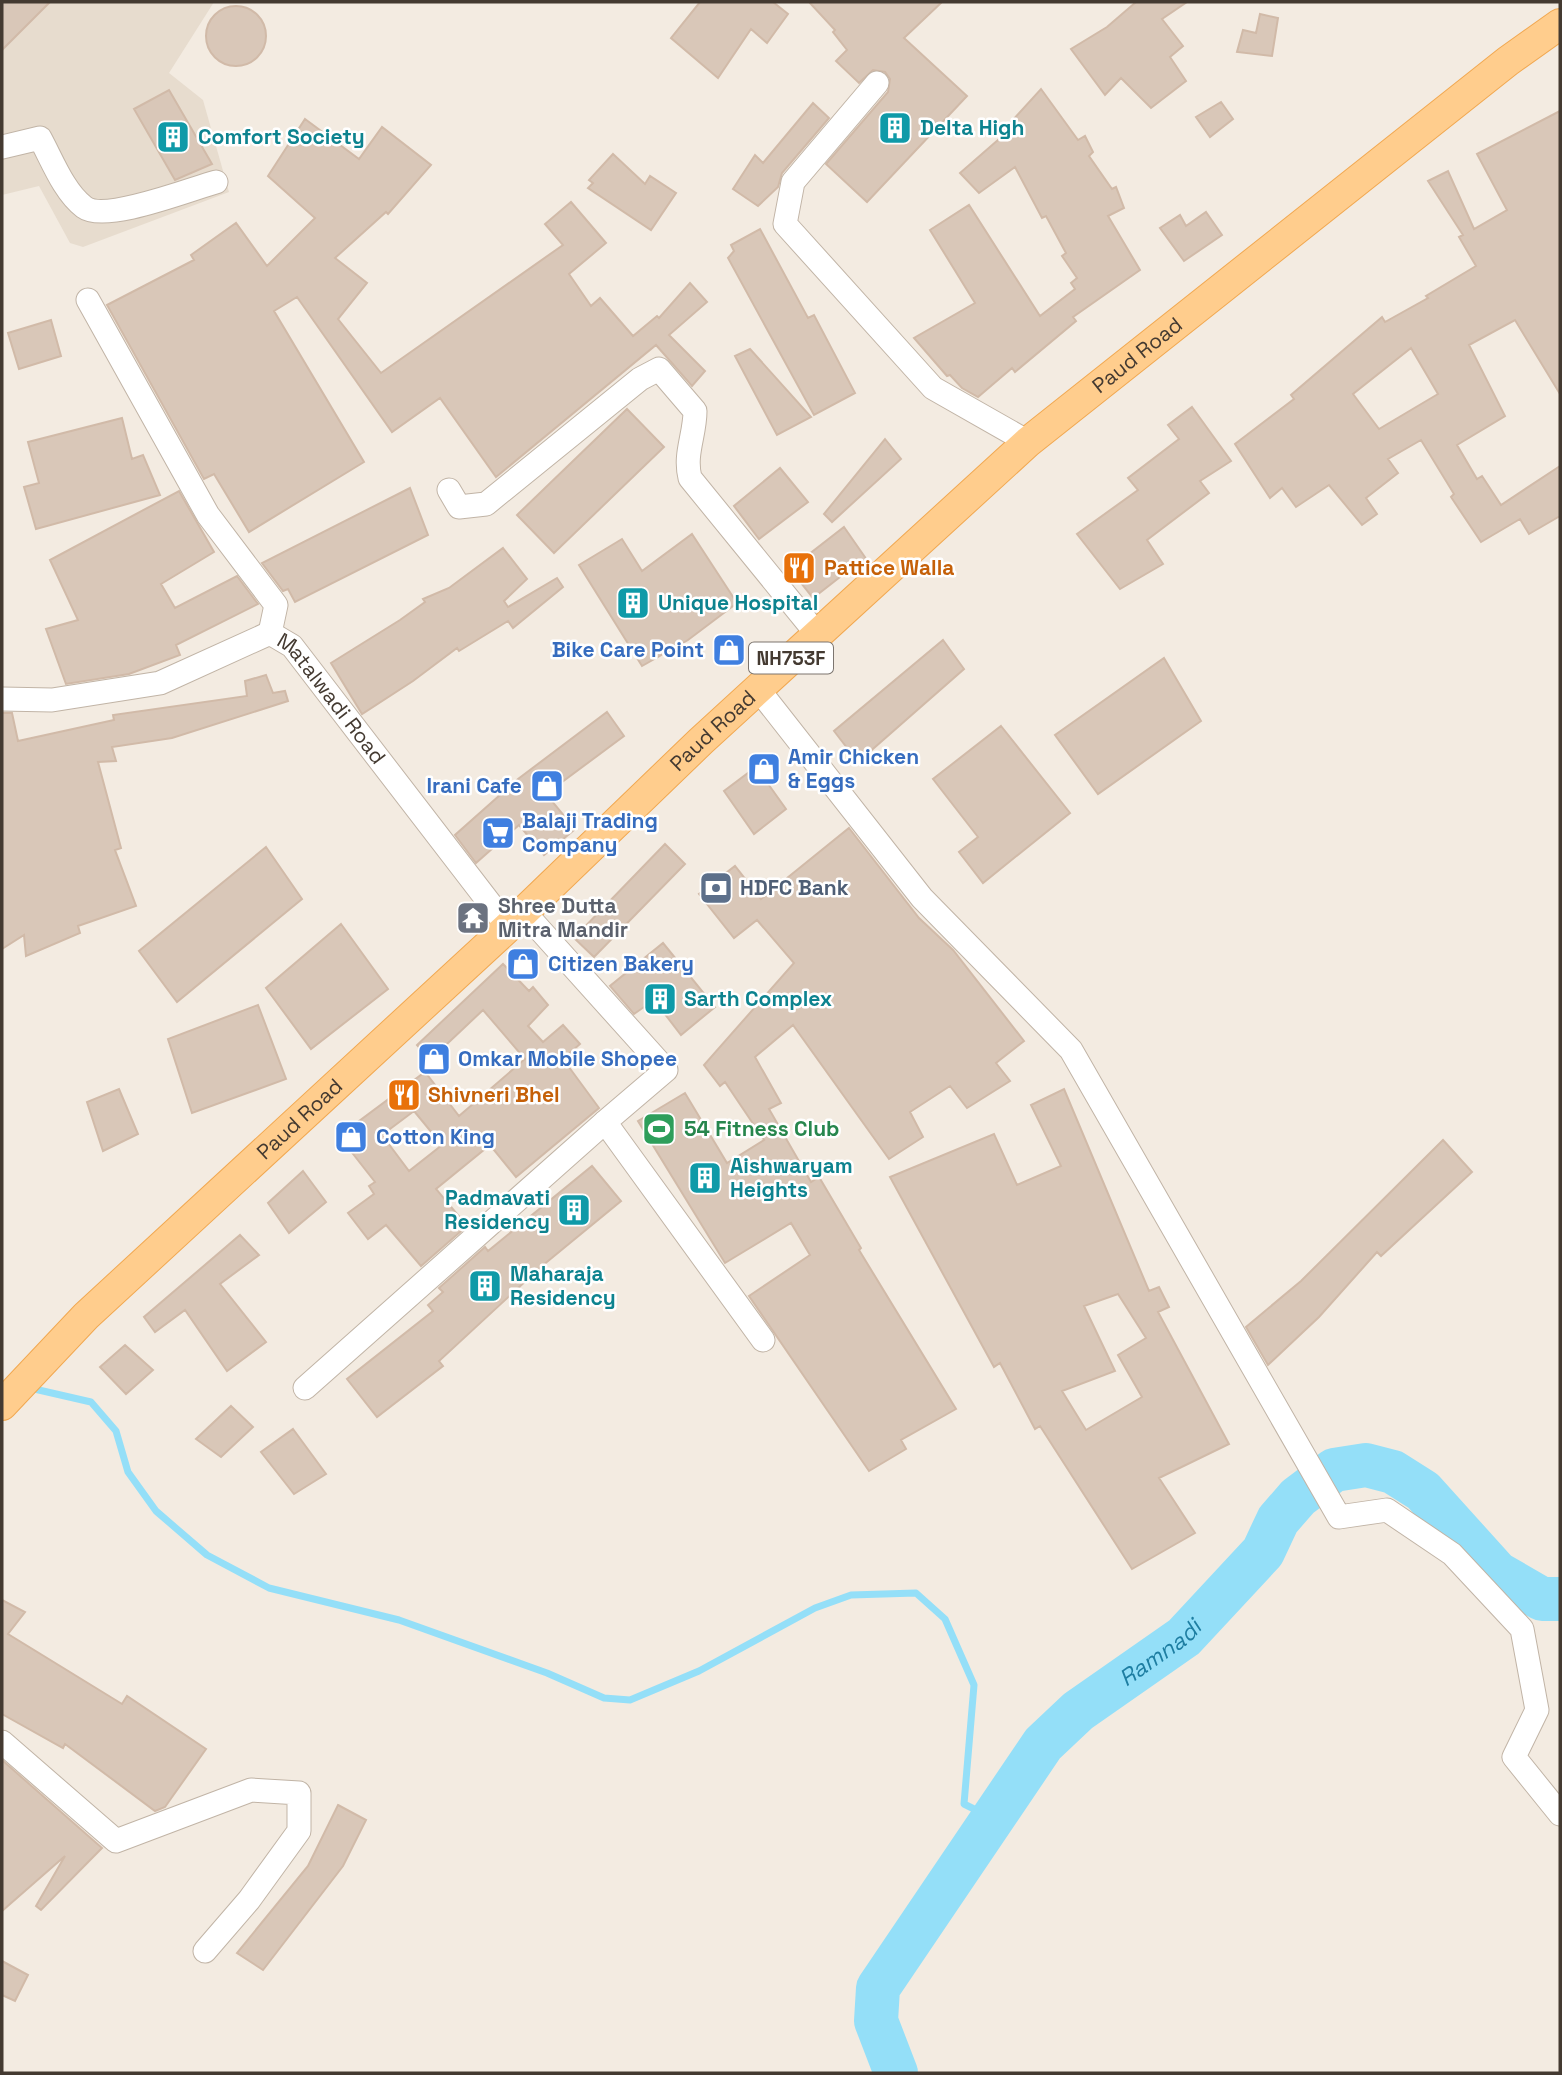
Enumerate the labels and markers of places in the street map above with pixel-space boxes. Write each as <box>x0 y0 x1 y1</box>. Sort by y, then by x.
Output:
building icon: Delta High <box>876 109 914 147</box>
place label: Delta High <box>920 114 1024 141</box>
building icon: Comfort Society <box>154 118 192 156</box>
place label: Comfort Society <box>198 123 365 150</box>
restaurant icon: Pattice Walla <box>780 549 818 587</box>
place label: Pattice Walla <box>824 554 954 581</box>
building icon: Unique Hospital <box>614 584 652 622</box>
place label: Unique Hospital <box>658 589 818 616</box>
shop icon: Bike Care Point <box>710 631 748 669</box>
place label: Bike Care Point <box>552 636 704 663</box>
place label: Amir Chicken & Eggs <box>788 743 919 794</box>
shop icon: Amir Chicken & Eggs <box>745 750 783 788</box>
shop icon: Irani Cafe <box>528 767 566 805</box>
place label: Irani Cafe <box>427 772 522 799</box>
place label: Balaji Trading Company <box>522 807 658 858</box>
supermarket icon: Balaji Trading Company <box>479 814 517 852</box>
bank icon: HDFC Bank <box>697 869 735 907</box>
place label: HDFC Bank <box>740 874 849 901</box>
place label: Shree Dutta Mitra Mandir <box>498 892 628 943</box>
temple icon: Shree Dutta Mitra Mandir <box>454 899 492 937</box>
shop icon: Citizen Bakery <box>504 945 542 983</box>
place label: Citizen Bakery <box>548 950 694 977</box>
building icon: Sarth Complex <box>641 980 679 1018</box>
place label: Sarth Complex <box>684 985 832 1012</box>
shop icon: Omkar Mobile Shopee <box>415 1040 453 1078</box>
place label: Omkar Mobile Shopee <box>458 1045 677 1072</box>
restaurant icon: Shivneri Bhel <box>385 1076 423 1114</box>
place label: Shivneri Bhel <box>428 1081 560 1108</box>
sports icon: 54 Fitness Club <box>640 1110 678 1148</box>
place label: 54 Fitness Club <box>684 1115 840 1142</box>
shop icon: Cotton King <box>332 1118 370 1156</box>
place label: Cotton King <box>376 1123 495 1150</box>
place label: Aishwaryam Heights <box>730 1152 853 1203</box>
building icon: Aishwaryam Heights <box>686 1159 724 1197</box>
place label: Padmavati Residency <box>444 1184 550 1235</box>
building icon: Padmavati Residency <box>555 1191 593 1229</box>
place label: Maharaja Residency <box>510 1260 616 1311</box>
building icon: Maharaja Residency <box>466 1267 504 1305</box>

